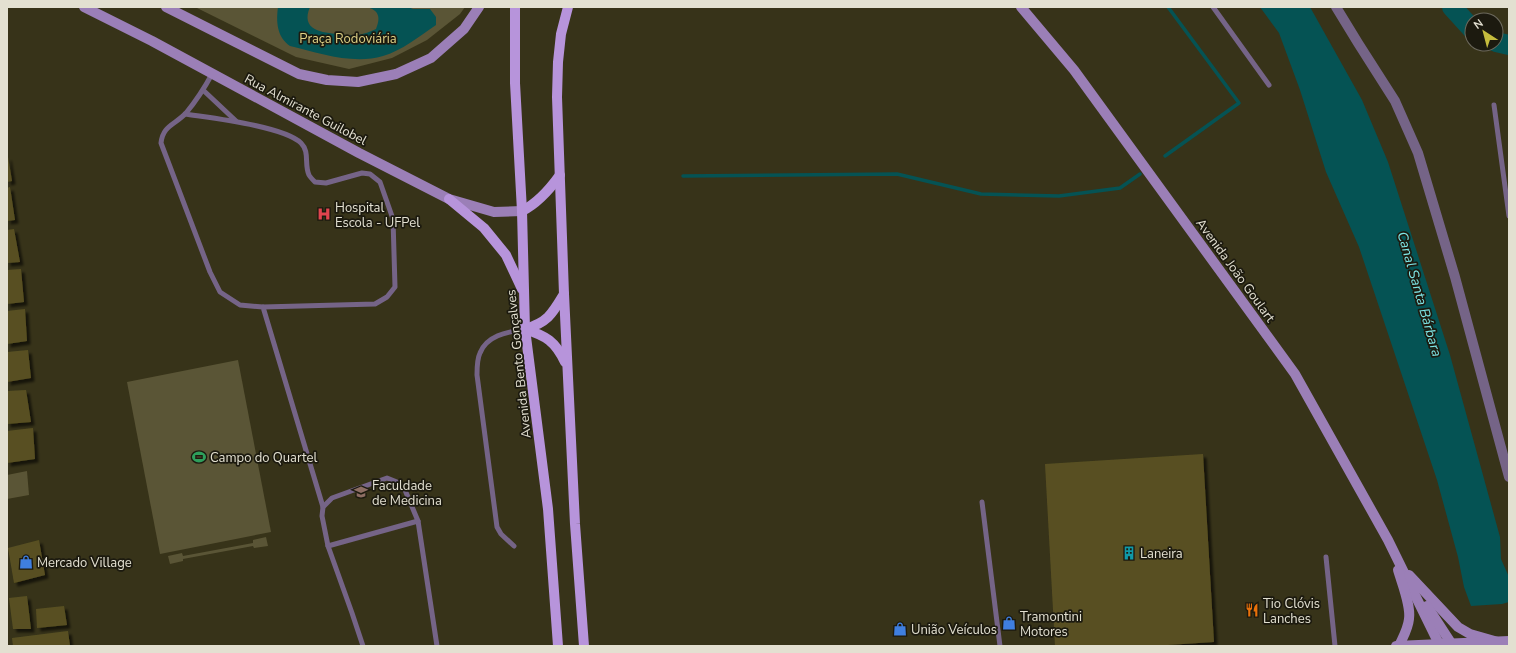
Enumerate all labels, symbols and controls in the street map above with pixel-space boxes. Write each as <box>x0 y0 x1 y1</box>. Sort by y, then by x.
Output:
north arrow <box>1464 12 1504 52</box>
text: N <box>1471 16 1486 33</box>
park label: Praça Rodoviária <box>299 30 397 48</box>
street label: Rua Almirante Guilobel <box>241 70 370 150</box>
place label: Hospital Escola - UFPel <box>335 199 420 232</box>
hospital icon: Hospital Escola - UFPel <box>316 206 332 222</box>
street label: Avenida João Goulart <box>1191 215 1279 326</box>
water label: Canal Santa Bárbara <box>1393 229 1446 359</box>
street label: Avenida Bento Gonçalves <box>502 289 536 439</box>
sports icon: Campo do Quartel <box>191 449 207 465</box>
place label: Campo do Quartel <box>210 449 317 467</box>
place label: Faculdade de Medicina <box>372 477 442 510</box>
school or university icon: Faculdade de Medicina <box>353 484 369 500</box>
building icon: Laneira <box>1121 545 1137 561</box>
place label: Laneira <box>1140 545 1183 563</box>
shop icon: Mercado Village <box>18 554 34 570</box>
place label: Mercado Village <box>37 554 132 572</box>
place label: Tio Clóvis Lanches <box>1263 595 1320 628</box>
restaurant icon: Tio Clóvis Lanches <box>1244 602 1260 618</box>
place label: Tramontini Motores <box>1020 608 1082 641</box>
shop icon: Tramontini Motores <box>1001 615 1017 631</box>
shop icon: União Veículos <box>892 621 908 637</box>
place label: União Veículos <box>911 621 997 639</box>

